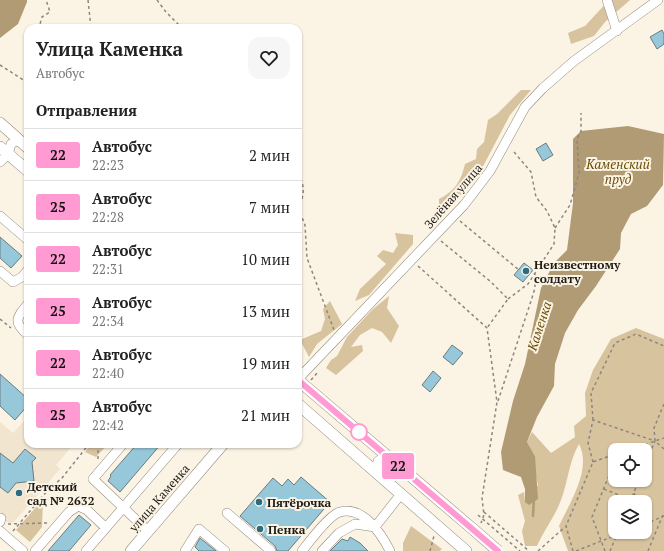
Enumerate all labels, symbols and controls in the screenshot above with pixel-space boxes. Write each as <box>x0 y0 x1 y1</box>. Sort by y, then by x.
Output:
text: Улица Каменка <box>36 36 183 61</box>
button: heart <box>248 37 290 79</box>
text: Автобус <box>36 64 85 82</box>
text: Отправления <box>36 100 137 120</box>
text: Автобус <box>92 136 152 156</box>
text: 22 <box>50 145 66 164</box>
text: 2 мин <box>249 145 290 165</box>
water label: Каменский пруд <box>585 155 650 188</box>
text: 22:23 <box>92 156 124 174</box>
street label: Зелёная улица <box>421 161 485 231</box>
text: Автобус <box>92 188 152 208</box>
text: 25 <box>50 197 66 216</box>
text: 7 мин <box>249 197 290 217</box>
text: 22:28 <box>92 208 124 226</box>
text: Автобус <box>92 240 152 260</box>
text: 22 <box>50 249 66 268</box>
text: 10 мин <box>241 249 290 269</box>
place label: Неизвестному солдату <box>534 257 621 286</box>
text: 22:31 <box>92 260 124 278</box>
marker: Неизвестному солдату <box>521 266 531 276</box>
text: Автобус <box>92 292 152 312</box>
water label: Каменка <box>522 299 555 354</box>
text: 25 <box>50 301 66 320</box>
text: 13 мин <box>241 301 290 321</box>
text: 22:34 <box>92 312 124 330</box>
text: Автобус <box>92 344 152 364</box>
text: 22 <box>50 353 66 372</box>
text: 19 мин <box>241 353 290 373</box>
text: 22:40 <box>92 364 124 382</box>
text: Автобус <box>92 396 152 416</box>
text: 25 <box>50 405 66 424</box>
text: 21 мин <box>241 405 290 425</box>
text: 22:42 <box>92 416 124 434</box>
unlabelled marker <box>350 423 368 441</box>
map controls <box>608 443 652 539</box>
button: locate <box>608 443 652 487</box>
line badge: 22 <box>380 453 416 479</box>
text: 22 <box>390 456 406 475</box>
street label: улица Каменка <box>125 461 192 536</box>
place label: Детский сад № 2632 <box>27 479 95 508</box>
marker: Детский сад № 2632 <box>14 488 24 498</box>
place label: Пятёрочка <box>267 495 332 510</box>
button: layers <box>608 495 652 539</box>
marker: Пятёрочка <box>254 497 264 507</box>
place label: Пенка <box>268 522 306 537</box>
marker: Пенка <box>255 524 265 534</box>

